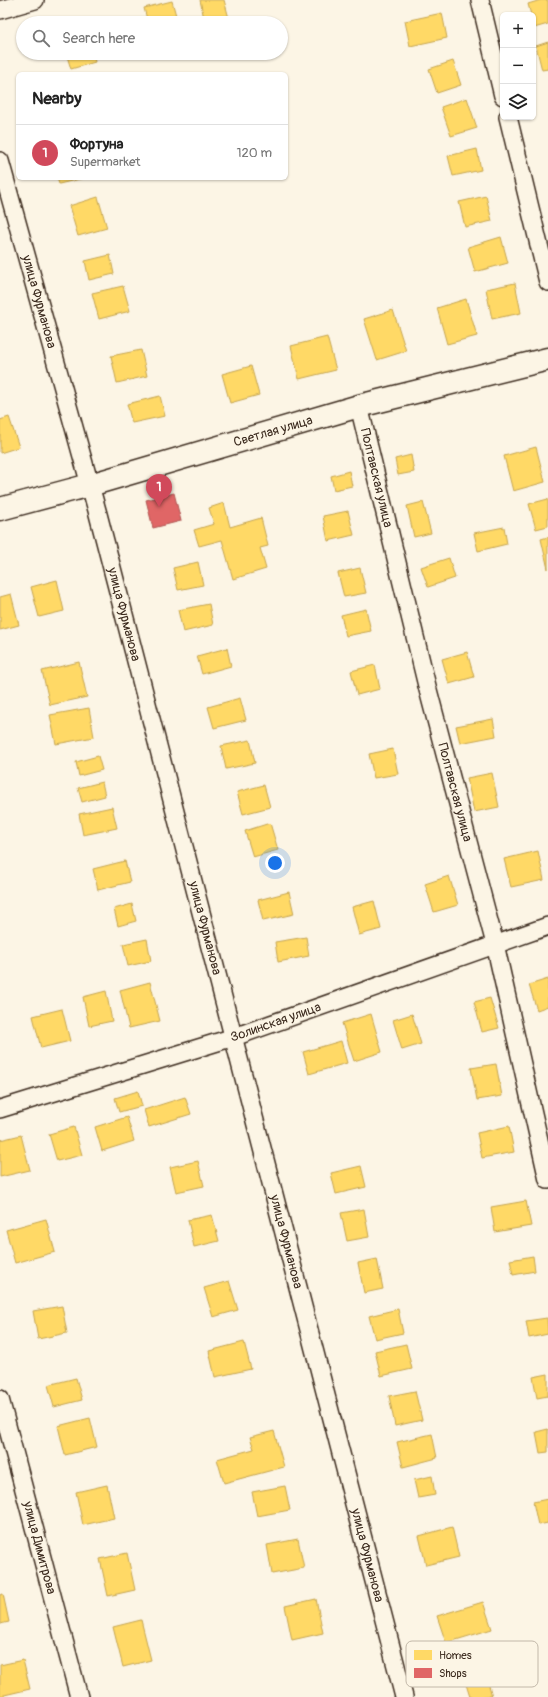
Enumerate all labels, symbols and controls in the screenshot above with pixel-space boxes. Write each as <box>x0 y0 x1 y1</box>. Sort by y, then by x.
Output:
map controls <box>500 12 536 120</box>
button: + <box>500 12 536 48</box>
search box <box>16 16 288 60</box>
icon: search <box>30 27 52 49</box>
text: Search here <box>62 29 135 48</box>
button: − <box>500 48 536 84</box>
button: layers <box>500 84 536 120</box>
text: Nearby <box>32 88 81 109</box>
text: Фортуна <box>70 135 124 154</box>
text: 1 <box>42 145 48 161</box>
text: 120 m <box>236 145 272 161</box>
text: Supermarket <box>70 154 141 170</box>
street label: улица Фурманова <box>18 252 60 350</box>
street label: Светлая улица <box>232 412 315 450</box>
street label: Полтавская улица <box>357 427 396 529</box>
pin: 1 <box>146 474 172 507</box>
street label: улица Фурманова <box>104 565 144 663</box>
street label: Полтавская улица <box>434 741 476 843</box>
your location <box>265 853 285 873</box>
street label: улица Фурманова <box>185 878 225 977</box>
street label: Золинская улица <box>228 999 323 1046</box>
street label: улица Фурманова <box>266 1192 306 1290</box>
street label: улица Димитрова <box>19 1499 59 1596</box>
street label: улица Фурманова <box>347 1506 387 1604</box>
legend <box>406 1641 538 1687</box>
text: Homes <box>439 1649 472 1662</box>
text: Shops <box>439 1667 467 1680</box>

